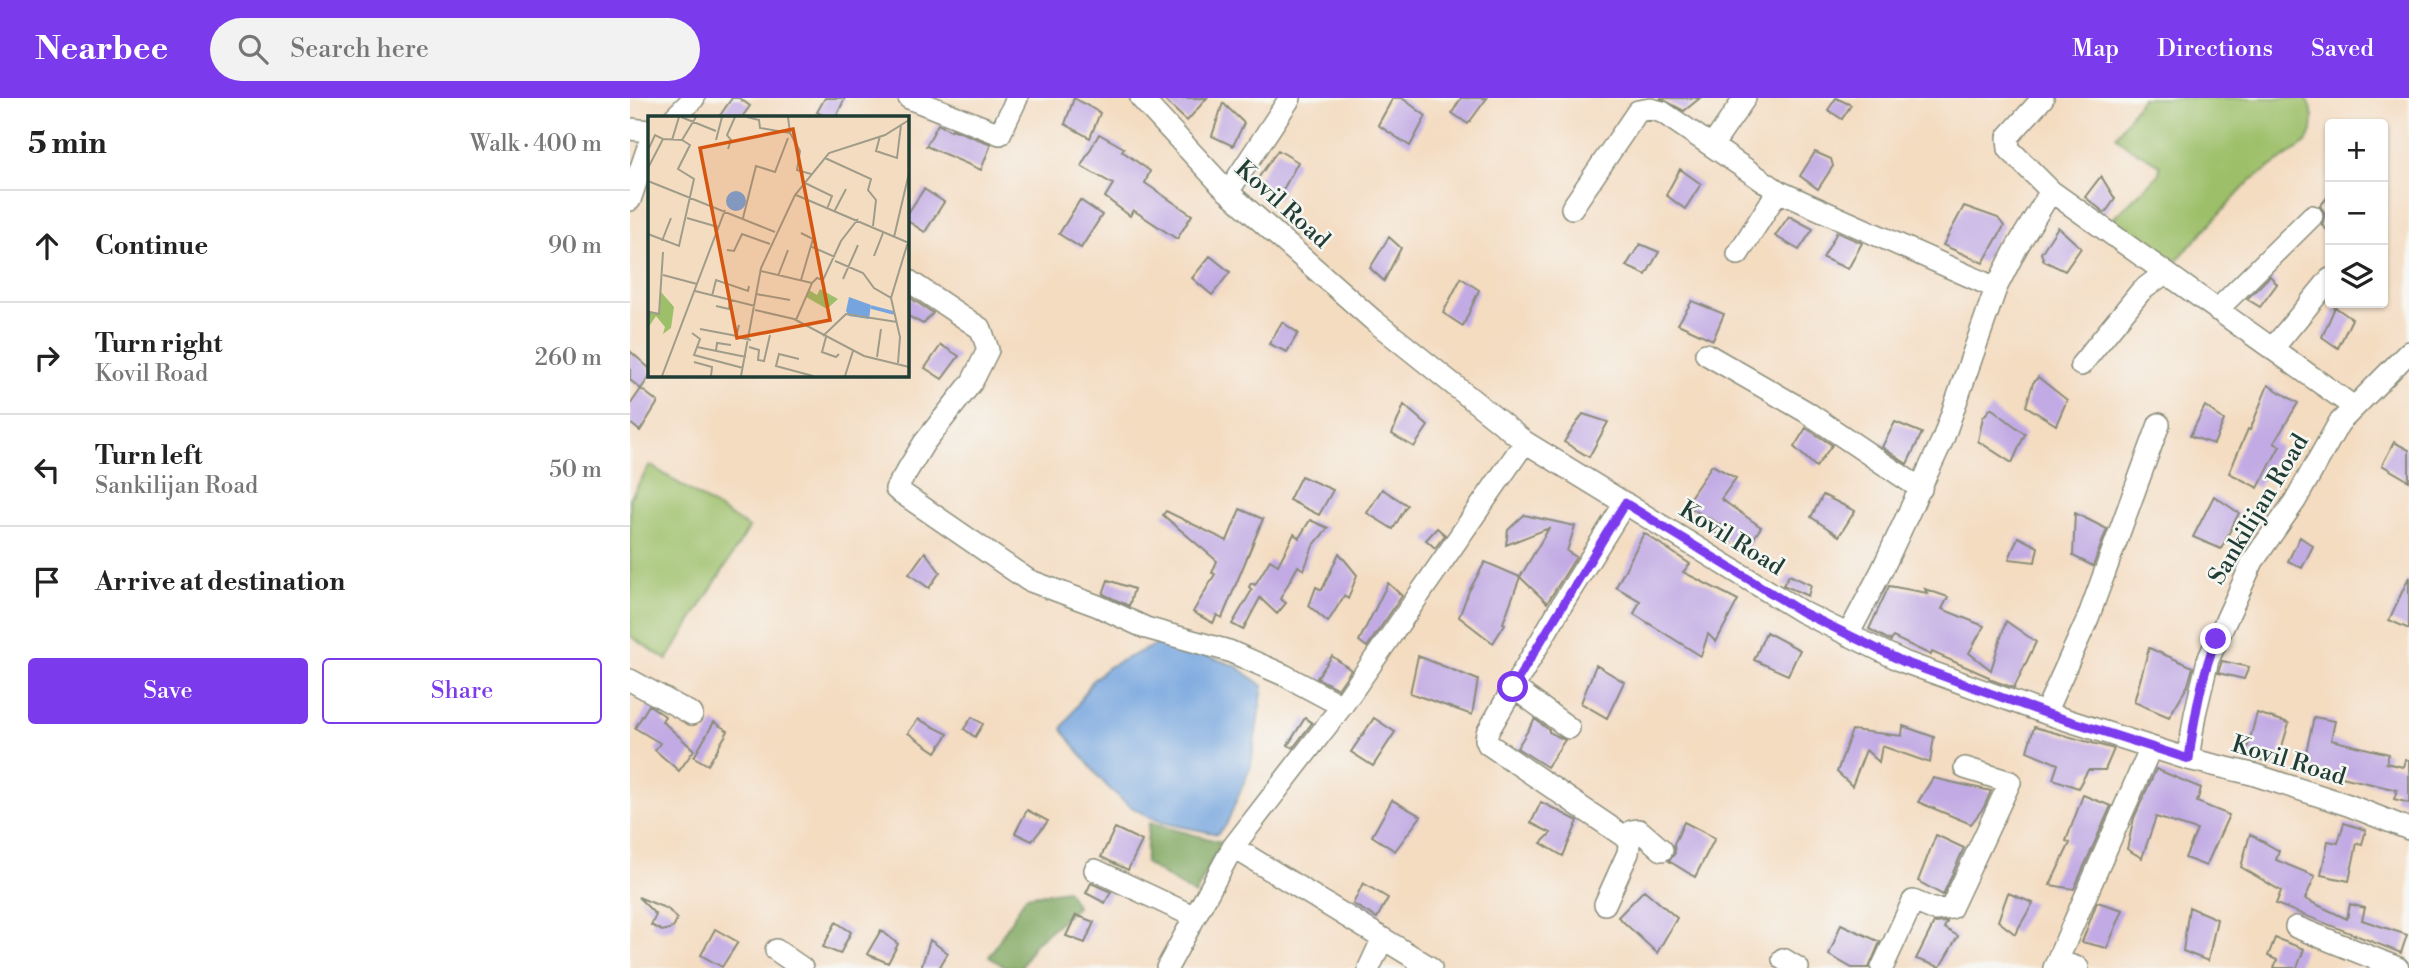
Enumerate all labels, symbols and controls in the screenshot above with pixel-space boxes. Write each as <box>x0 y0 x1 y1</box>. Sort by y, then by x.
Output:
search box <box>210 18 700 81</box>
text: Nearbee <box>35 29 168 70</box>
icon: search <box>234 30 272 68</box>
text: Search here <box>290 33 429 65</box>
text: Map <box>2072 34 2119 64</box>
text: Directions <box>2157 34 2273 64</box>
text: Saved <box>2311 34 2374 64</box>
inset map <box>648 116 908 376</box>
map controls <box>2325 119 2388 308</box>
button: + <box>2325 119 2388 182</box>
text: 5 min <box>28 125 107 163</box>
text: Walk · 400 m <box>470 130 602 158</box>
street label: Kovil Road <box>1228 154 1336 256</box>
button: − <box>2325 182 2388 245</box>
icon: ahead <box>28 227 66 265</box>
text: Continue <box>95 230 208 262</box>
text: 90 m <box>548 232 602 260</box>
button: layers <box>2325 245 2388 308</box>
text: Turn right <box>95 328 223 360</box>
icon: right <box>28 339 66 377</box>
text: 260 m <box>535 344 602 372</box>
text: Kovil Road <box>95 360 208 388</box>
street label: Sankilijan Road <box>2202 429 2316 590</box>
text: Turn left <box>95 440 203 472</box>
icon: left <box>28 451 66 489</box>
text: 50 m <box>549 456 602 484</box>
text: Sankilijan Road <box>95 472 258 500</box>
street label: Kovil Road <box>1674 495 1790 583</box>
icon: arrive <box>28 563 66 601</box>
text: Arrive at destination <box>95 566 345 598</box>
route end <box>2200 623 2231 654</box>
button: Save <box>28 658 308 724</box>
button: Share <box>322 658 602 724</box>
route start <box>1497 671 1528 702</box>
street label: Kovil Road <box>2228 729 2350 793</box>

